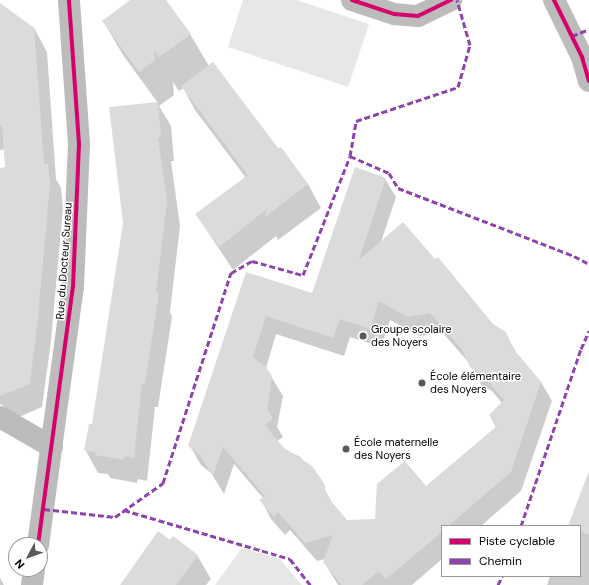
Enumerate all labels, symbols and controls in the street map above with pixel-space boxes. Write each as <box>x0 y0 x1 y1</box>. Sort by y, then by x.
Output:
street label: Rue du Docteur Sureau <box>53 202 75 320</box>
place label: Groupe scolaire des Noyers <box>371 323 452 349</box>
marker: Groupe scolaire des Noyers <box>358 331 368 341</box>
place label: École élémentaire des Noyers <box>430 370 521 396</box>
marker: École élémentaire des Noyers <box>417 378 427 388</box>
place label: École maternelle des Noyers <box>354 436 438 462</box>
marker: École maternelle des Noyers <box>341 444 351 454</box>
legend <box>441 525 581 577</box>
text: Piste cyclable <box>479 533 555 549</box>
north arrow <box>8 537 48 577</box>
text: Chemin <box>479 553 522 569</box>
text: N <box>12 557 28 572</box>

